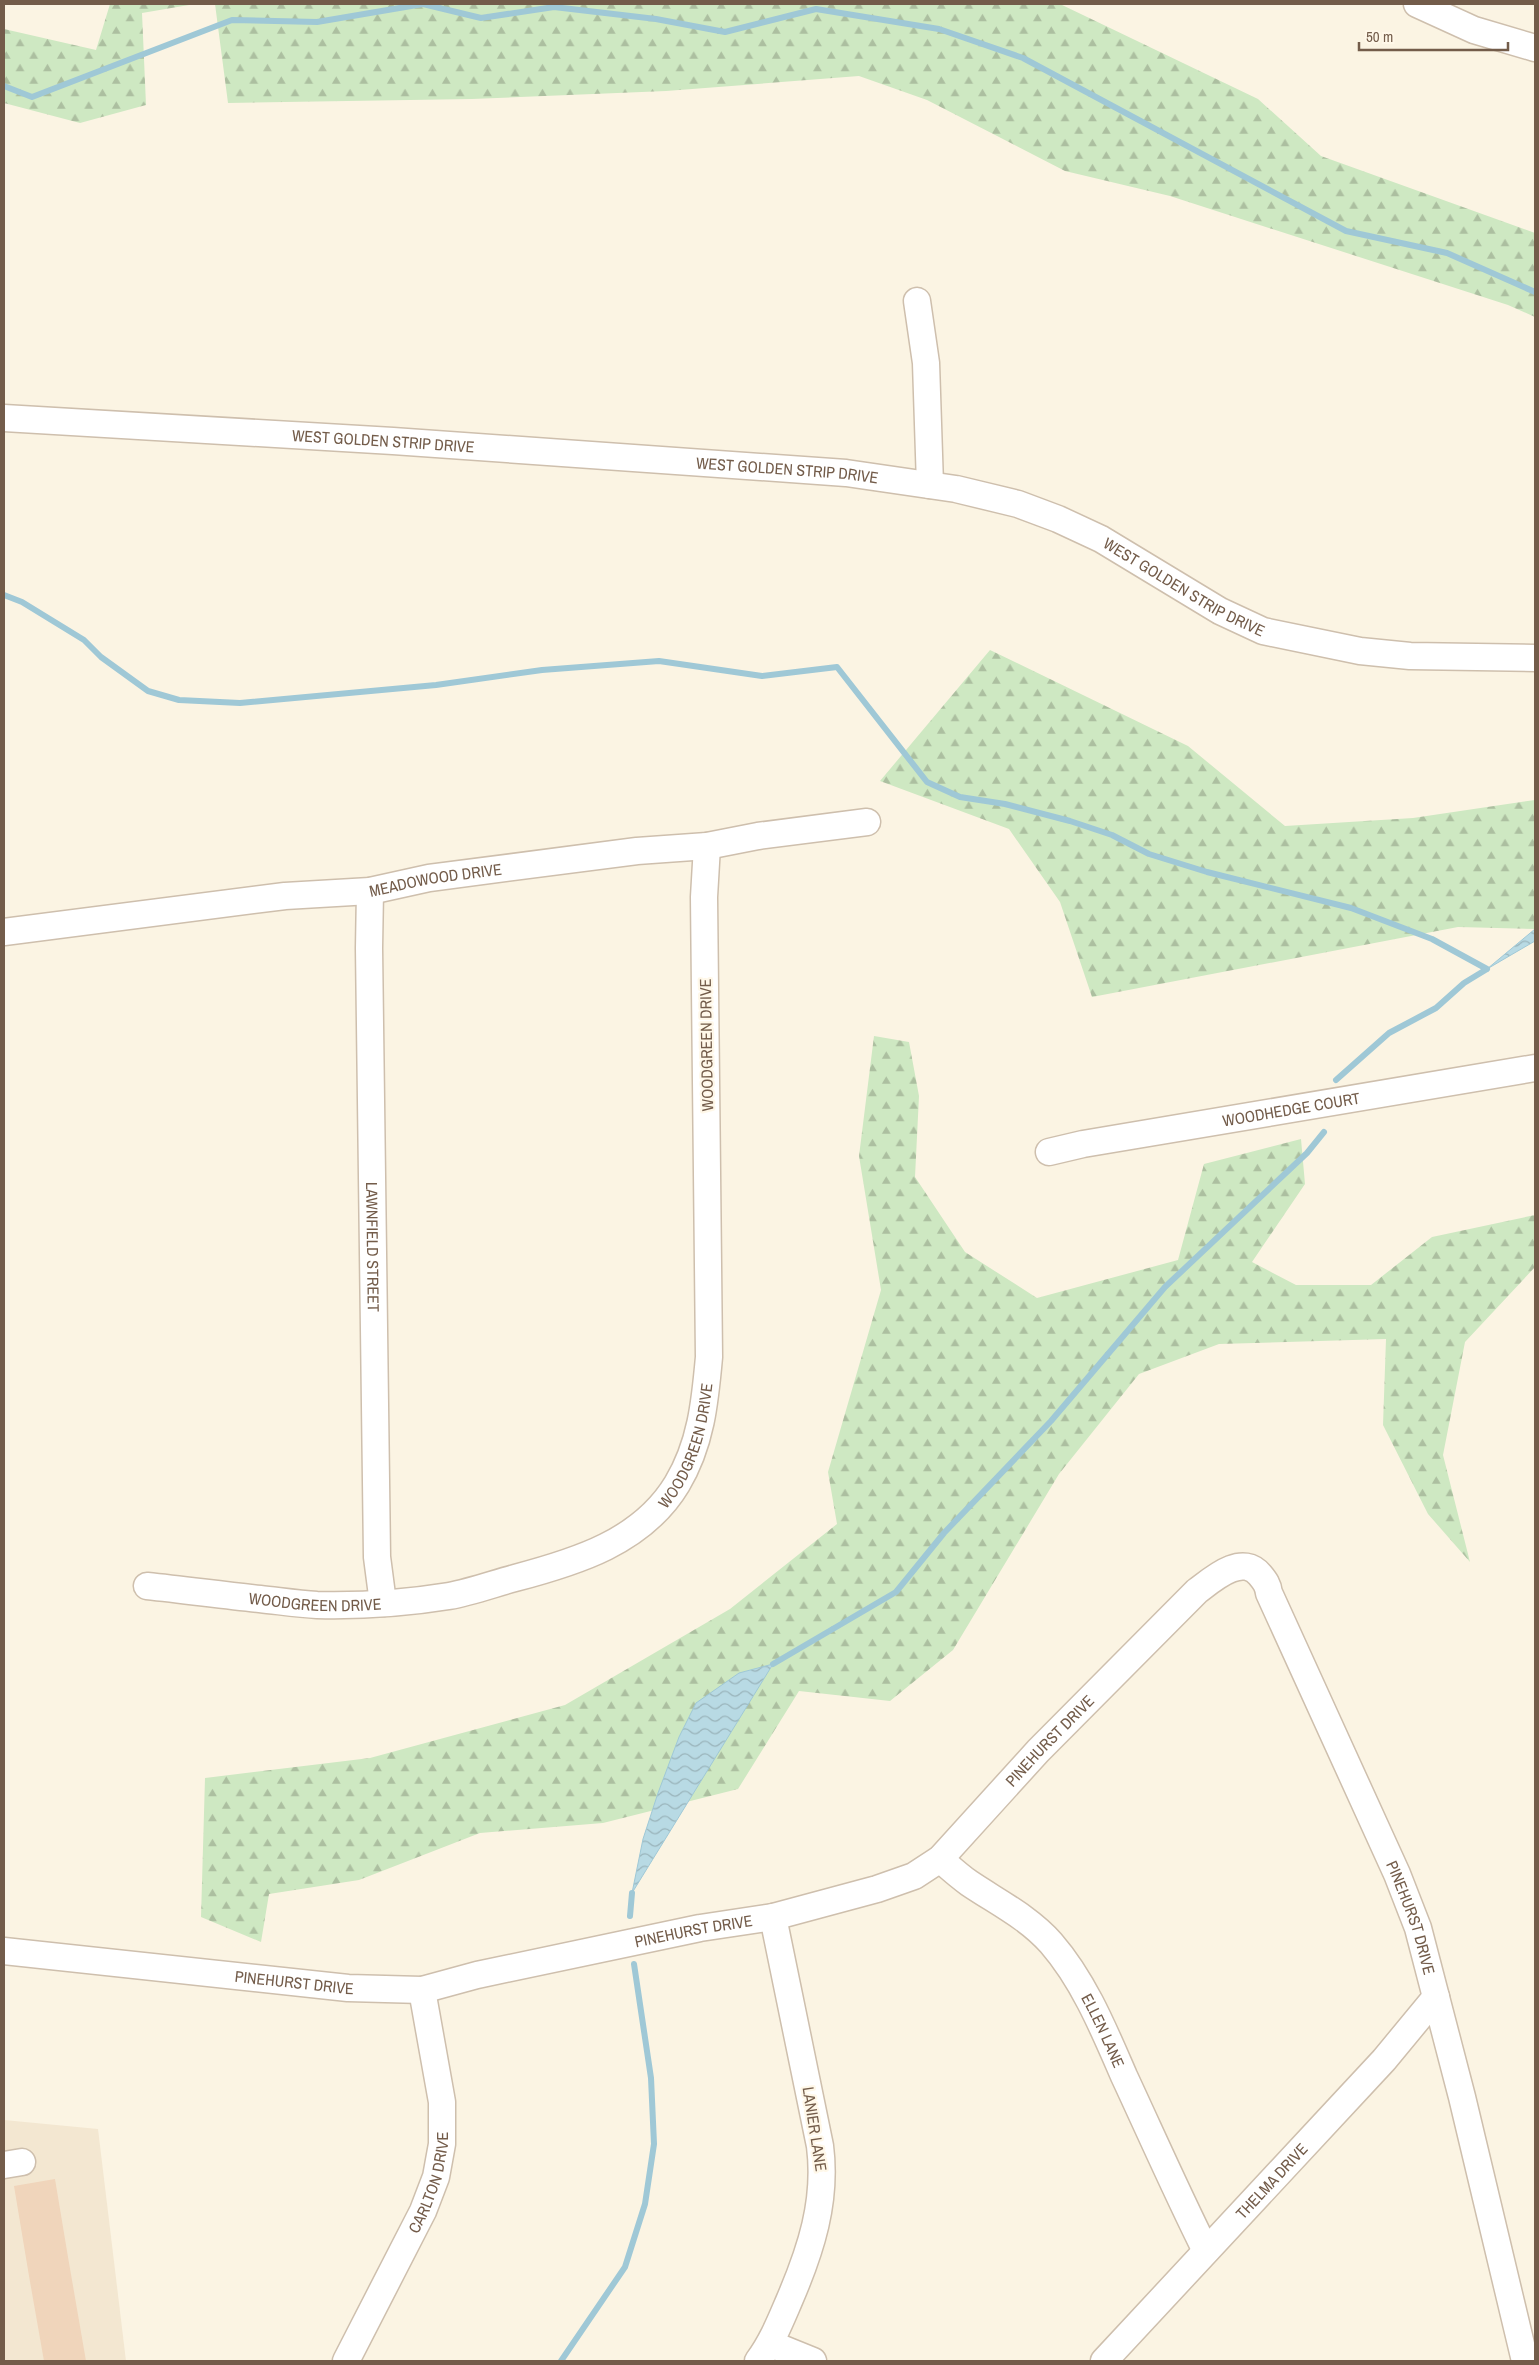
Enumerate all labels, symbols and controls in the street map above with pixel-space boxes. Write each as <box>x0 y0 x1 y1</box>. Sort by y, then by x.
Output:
scale bar <box>1359 20 1508 52</box>
text: 50 m <box>1366 26 1393 47</box>
street label: WEST GOLDEN STRIP DRIVE <box>291 424 475 458</box>
street label: WEST GOLDEN STRIP DRIVE <box>695 451 880 489</box>
street label: WEST GOLDEN STRIP DRIVE <box>1099 532 1269 641</box>
street label: MEADOWOOD DRIVE <box>367 858 503 902</box>
street label: WOODGREEN DRIVE <box>694 978 718 1112</box>
street label: WOODHEDGE COURT <box>1221 1087 1362 1131</box>
street label: LAWNFIELD STREET <box>361 1182 385 1312</box>
street label: WOODGREEN DRIVE <box>653 1382 717 1513</box>
street label: WOODGREEN DRIVE <box>248 1587 382 1616</box>
street label: PINEHURST DRIVE <box>1000 1690 1099 1791</box>
street label: PINEHURST DRIVE <box>1381 1857 1441 1977</box>
street label: PINEHURST DRIVE <box>632 1909 754 1953</box>
street label: PINEHURST DRIVE <box>234 1965 354 1999</box>
street label: ELLEN LANE <box>1076 1989 1130 2071</box>
street label: LANIER LANE <box>797 2085 833 2173</box>
street label: CARLTON DRIVE <box>403 2132 453 2237</box>
street label: THELMA DRIVE <box>1231 2138 1312 2224</box>

